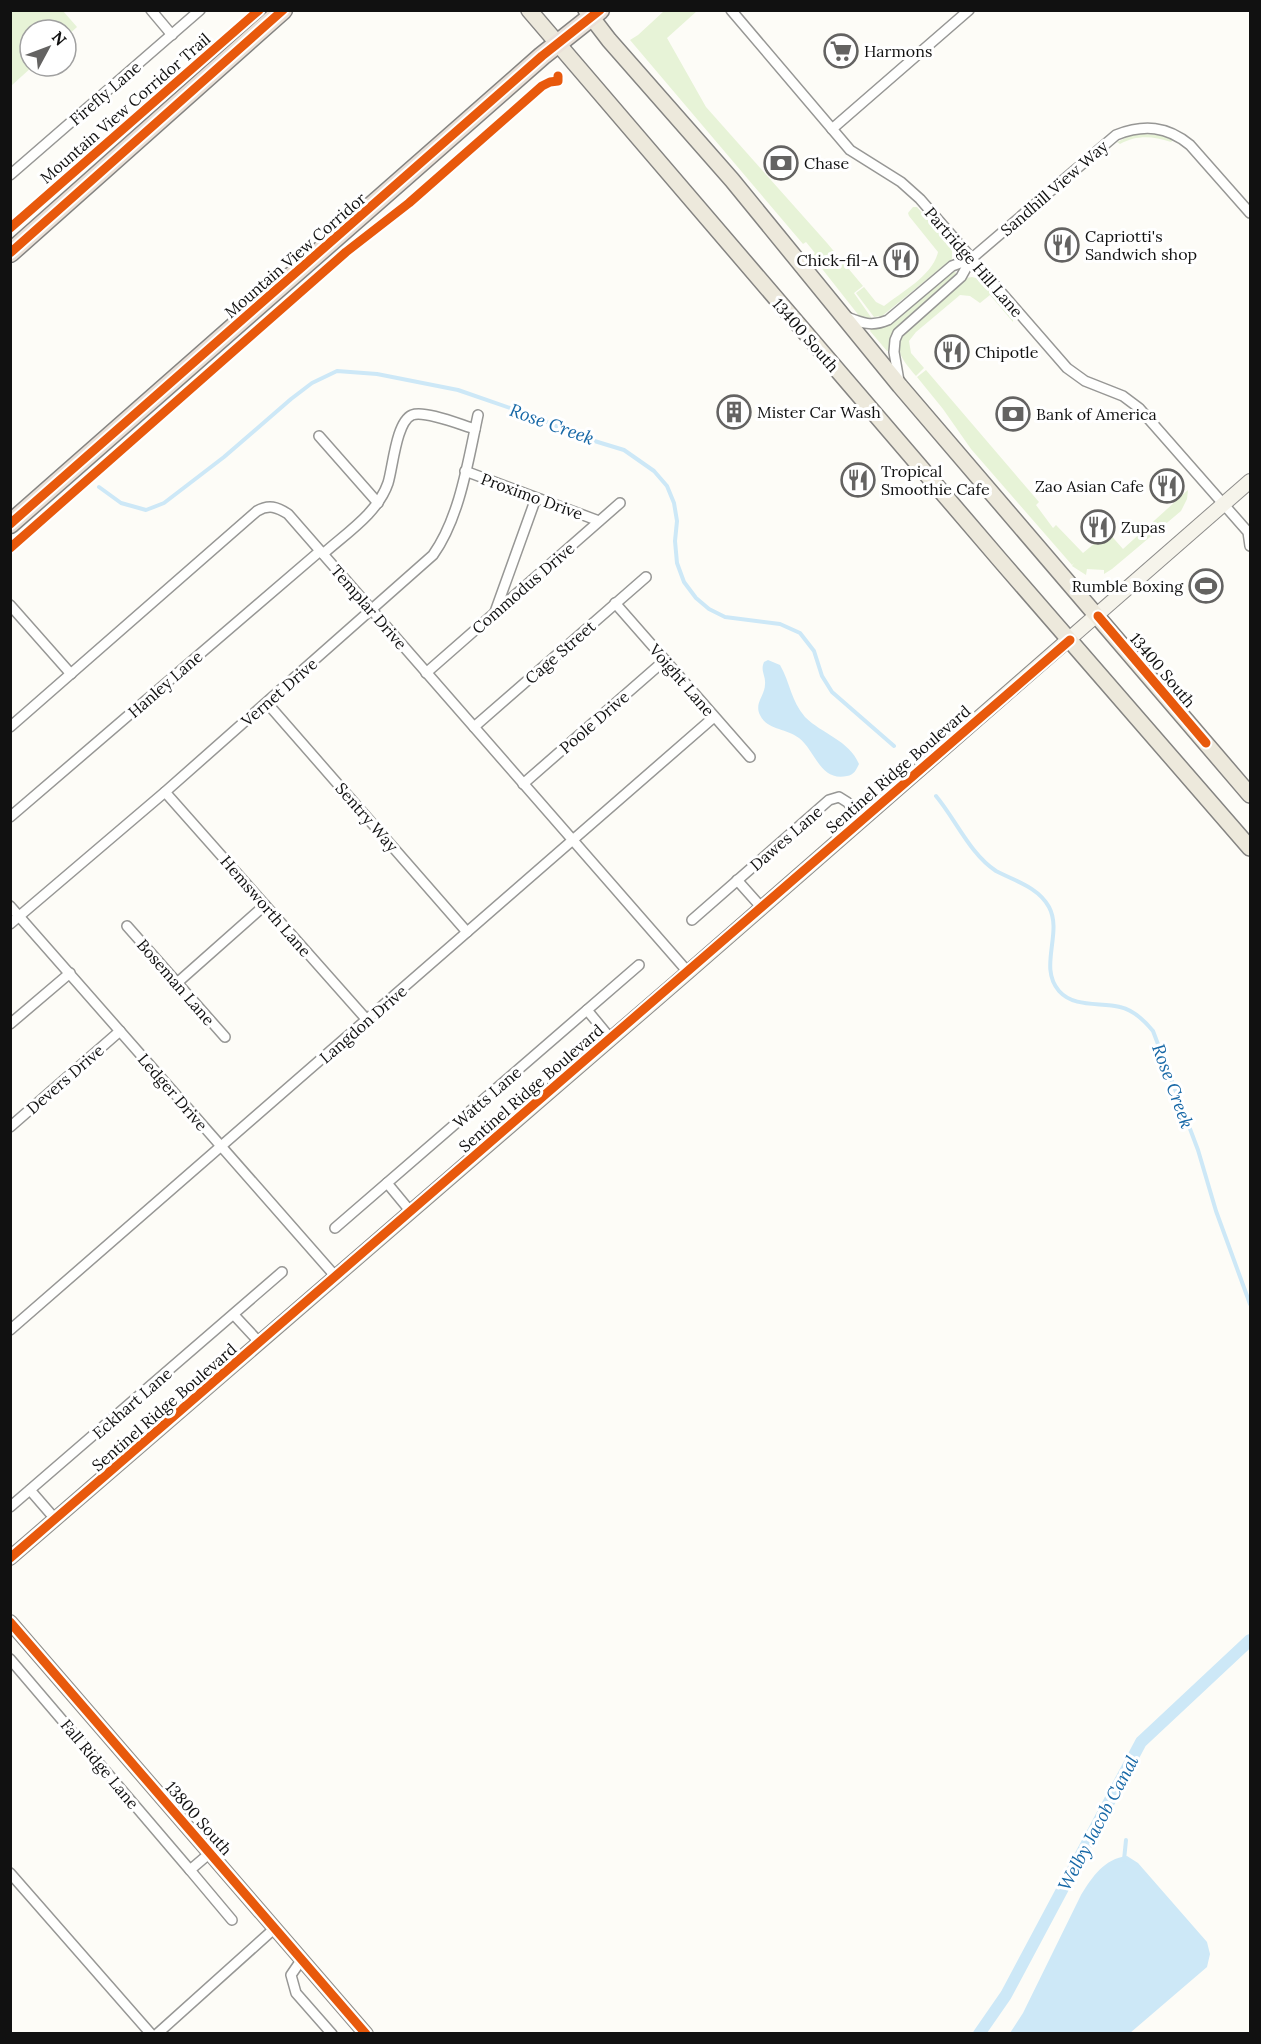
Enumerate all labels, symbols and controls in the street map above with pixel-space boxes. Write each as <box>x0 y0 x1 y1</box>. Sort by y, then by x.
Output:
north arrow <box>18 18 78 78</box>
text: N <box>48 27 71 49</box>
street label: Mountain View Corridor Trail <box>36 29 214 187</box>
supermarket icon: Harmons <box>823 33 859 69</box>
place label: Harmons <box>864 41 932 61</box>
street label: Firefly Lane <box>65 56 145 129</box>
street label: Sandhill View Way <box>996 136 1112 240</box>
bank icon: Chase <box>763 145 799 181</box>
place label: Chase <box>804 153 849 173</box>
street label: Mountain View Corridor <box>220 188 370 322</box>
street label: Partridge Hill Lane <box>921 203 1028 322</box>
place label: Capriotti's Sandwich shop <box>1085 226 1197 264</box>
restaurant icon: Capriotti's Sandwich shop <box>1044 227 1080 263</box>
restaurant icon: Chick-fil-A <box>883 242 919 278</box>
place label: Chick-fil-A <box>796 250 879 270</box>
street label: 13400 South <box>769 294 844 376</box>
restaurant icon: Chipotle <box>934 334 970 370</box>
place label: Chipotle <box>975 342 1039 362</box>
building icon: Mister Car Wash <box>716 394 752 430</box>
bank icon: Bank of America <box>995 396 1031 432</box>
water label: Rose Creek <box>507 398 597 450</box>
place label: Mister Car Wash <box>757 402 881 422</box>
place label: Bank of America <box>1036 404 1157 424</box>
place label: Tropical Smoothie Cafe <box>881 461 990 499</box>
restaurant icon: Tropical Smoothie Cafe <box>840 462 876 498</box>
street label: Proximo Drive <box>478 468 586 524</box>
restaurant icon: Zao Asian Cafe <box>1149 468 1185 504</box>
place label: Zao Asian Cafe <box>1035 476 1144 496</box>
restaurant icon: Zupas <box>1080 509 1116 545</box>
place label: Zupas <box>1121 517 1166 537</box>
street label: Commodus Drive <box>468 538 579 638</box>
street label: Templar Drive <box>327 561 411 654</box>
sports icon: Rumble Boxing <box>1188 568 1224 604</box>
place label: Rumble Boxing <box>1072 576 1184 596</box>
street label: Cage Street <box>521 616 600 688</box>
street label: 13400 South <box>1126 629 1200 712</box>
street label: Voight Lane <box>645 639 719 720</box>
street label: Hanley Lane <box>124 646 207 722</box>
street label: Vernet Drive <box>236 653 321 731</box>
street label: Poole Drive <box>555 686 633 758</box>
street label: Sentinel Ridge Boulevard <box>822 700 975 837</box>
street label: Sentry Way <box>332 778 403 856</box>
street label: Dawes Lane <box>746 801 826 875</box>
street label: Hemsworth Lane <box>217 851 316 961</box>
street label: Boseman Lane <box>133 935 219 1030</box>
street label: Langdon Drive <box>315 980 411 1067</box>
street label: Sentinel Ridge Boulevard <box>455 1019 608 1156</box>
street label: Devers Drive <box>22 1040 108 1118</box>
water label: Rose Creek <box>1147 1041 1199 1131</box>
street label: Ledger Drive <box>134 1049 212 1135</box>
street label: Watts Lane <box>449 1062 525 1132</box>
street label: Sentinel Ridge Boulevard <box>88 1338 241 1475</box>
street label: Eckhart Lane <box>88 1363 176 1443</box>
street label: Fall Ridge Lane <box>57 1715 144 1813</box>
water label: Welby Jacob Canal <box>1053 1751 1143 1895</box>
street label: 13800 South <box>161 1777 237 1859</box>

